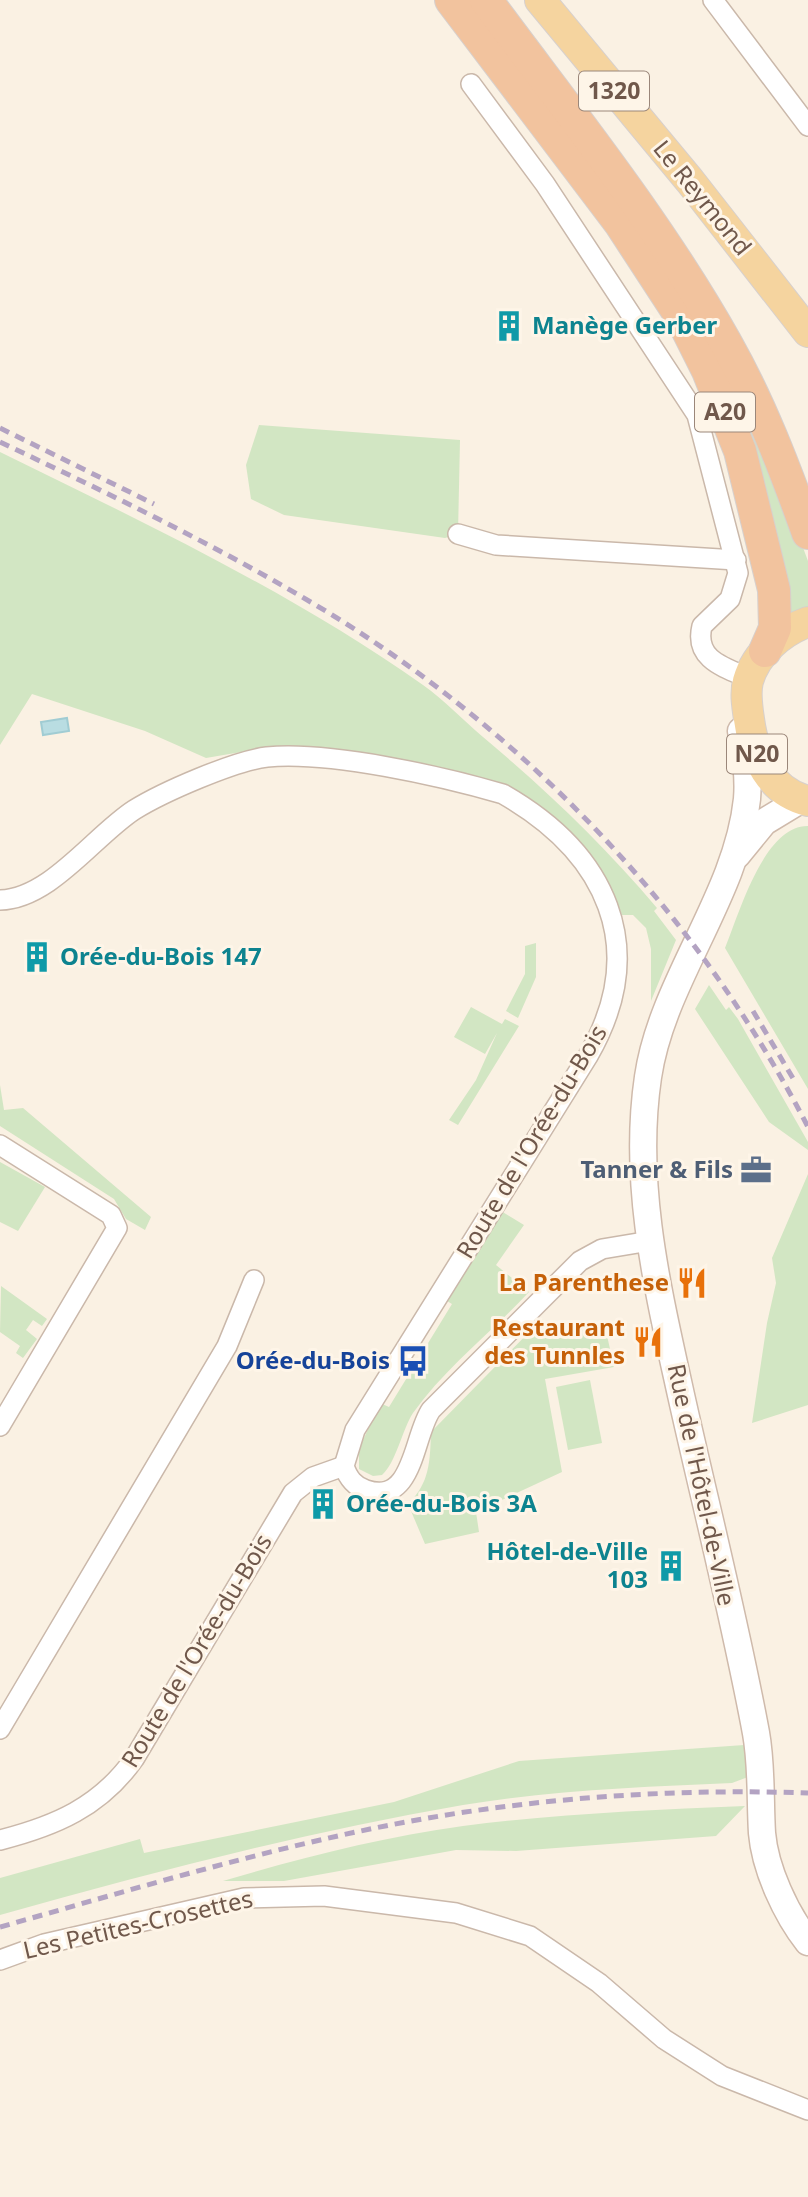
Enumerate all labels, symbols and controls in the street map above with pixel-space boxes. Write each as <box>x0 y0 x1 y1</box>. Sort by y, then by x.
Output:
road number: 1320 <box>579 72 649 110</box>
street label: Le Reymond <box>647 133 760 262</box>
place label: Manège Gerber <box>532 308 718 341</box>
building icon: Manège Gerber <box>492 309 526 343</box>
road number: A20 <box>695 392 755 432</box>
road number: N20 <box>727 734 787 774</box>
place label: Orée-du-Bois 147 <box>60 939 262 972</box>
building icon: Orée-du-Bois 147 <box>20 940 54 974</box>
street label: Route de l'Orée-du-Bois <box>448 1018 614 1264</box>
place label: Tanner & Fils <box>580 1152 733 1185</box>
office icon: Tanner & Fils <box>739 1153 773 1187</box>
place label: La Parenthese <box>499 1265 669 1298</box>
restaurant icon: La Parenthese <box>675 1266 709 1300</box>
place label: Restaurant des Tunnles <box>484 1310 625 1371</box>
restaurant icon: Restaurant des Tunnles <box>631 1325 665 1359</box>
place label: Orée-du-Bois <box>236 1343 390 1376</box>
bus stop icon: Orée-du-Bois <box>396 1344 430 1378</box>
street label: Rue de l'Hôtel-de-Ville <box>661 1361 744 1609</box>
place label: Orée-du-Bois 3A <box>346 1486 537 1519</box>
building icon: Orée-du-Bois 3A <box>306 1487 340 1521</box>
street label: Route de l'Orée-du-Bois <box>113 1527 279 1773</box>
place label: Hôtel-de-Ville 103 <box>486 1534 648 1595</box>
building icon: Hôtel-de-Ville 103 <box>654 1549 688 1583</box>
street label: Les Petites-Crosettes <box>20 1881 256 1966</box>

